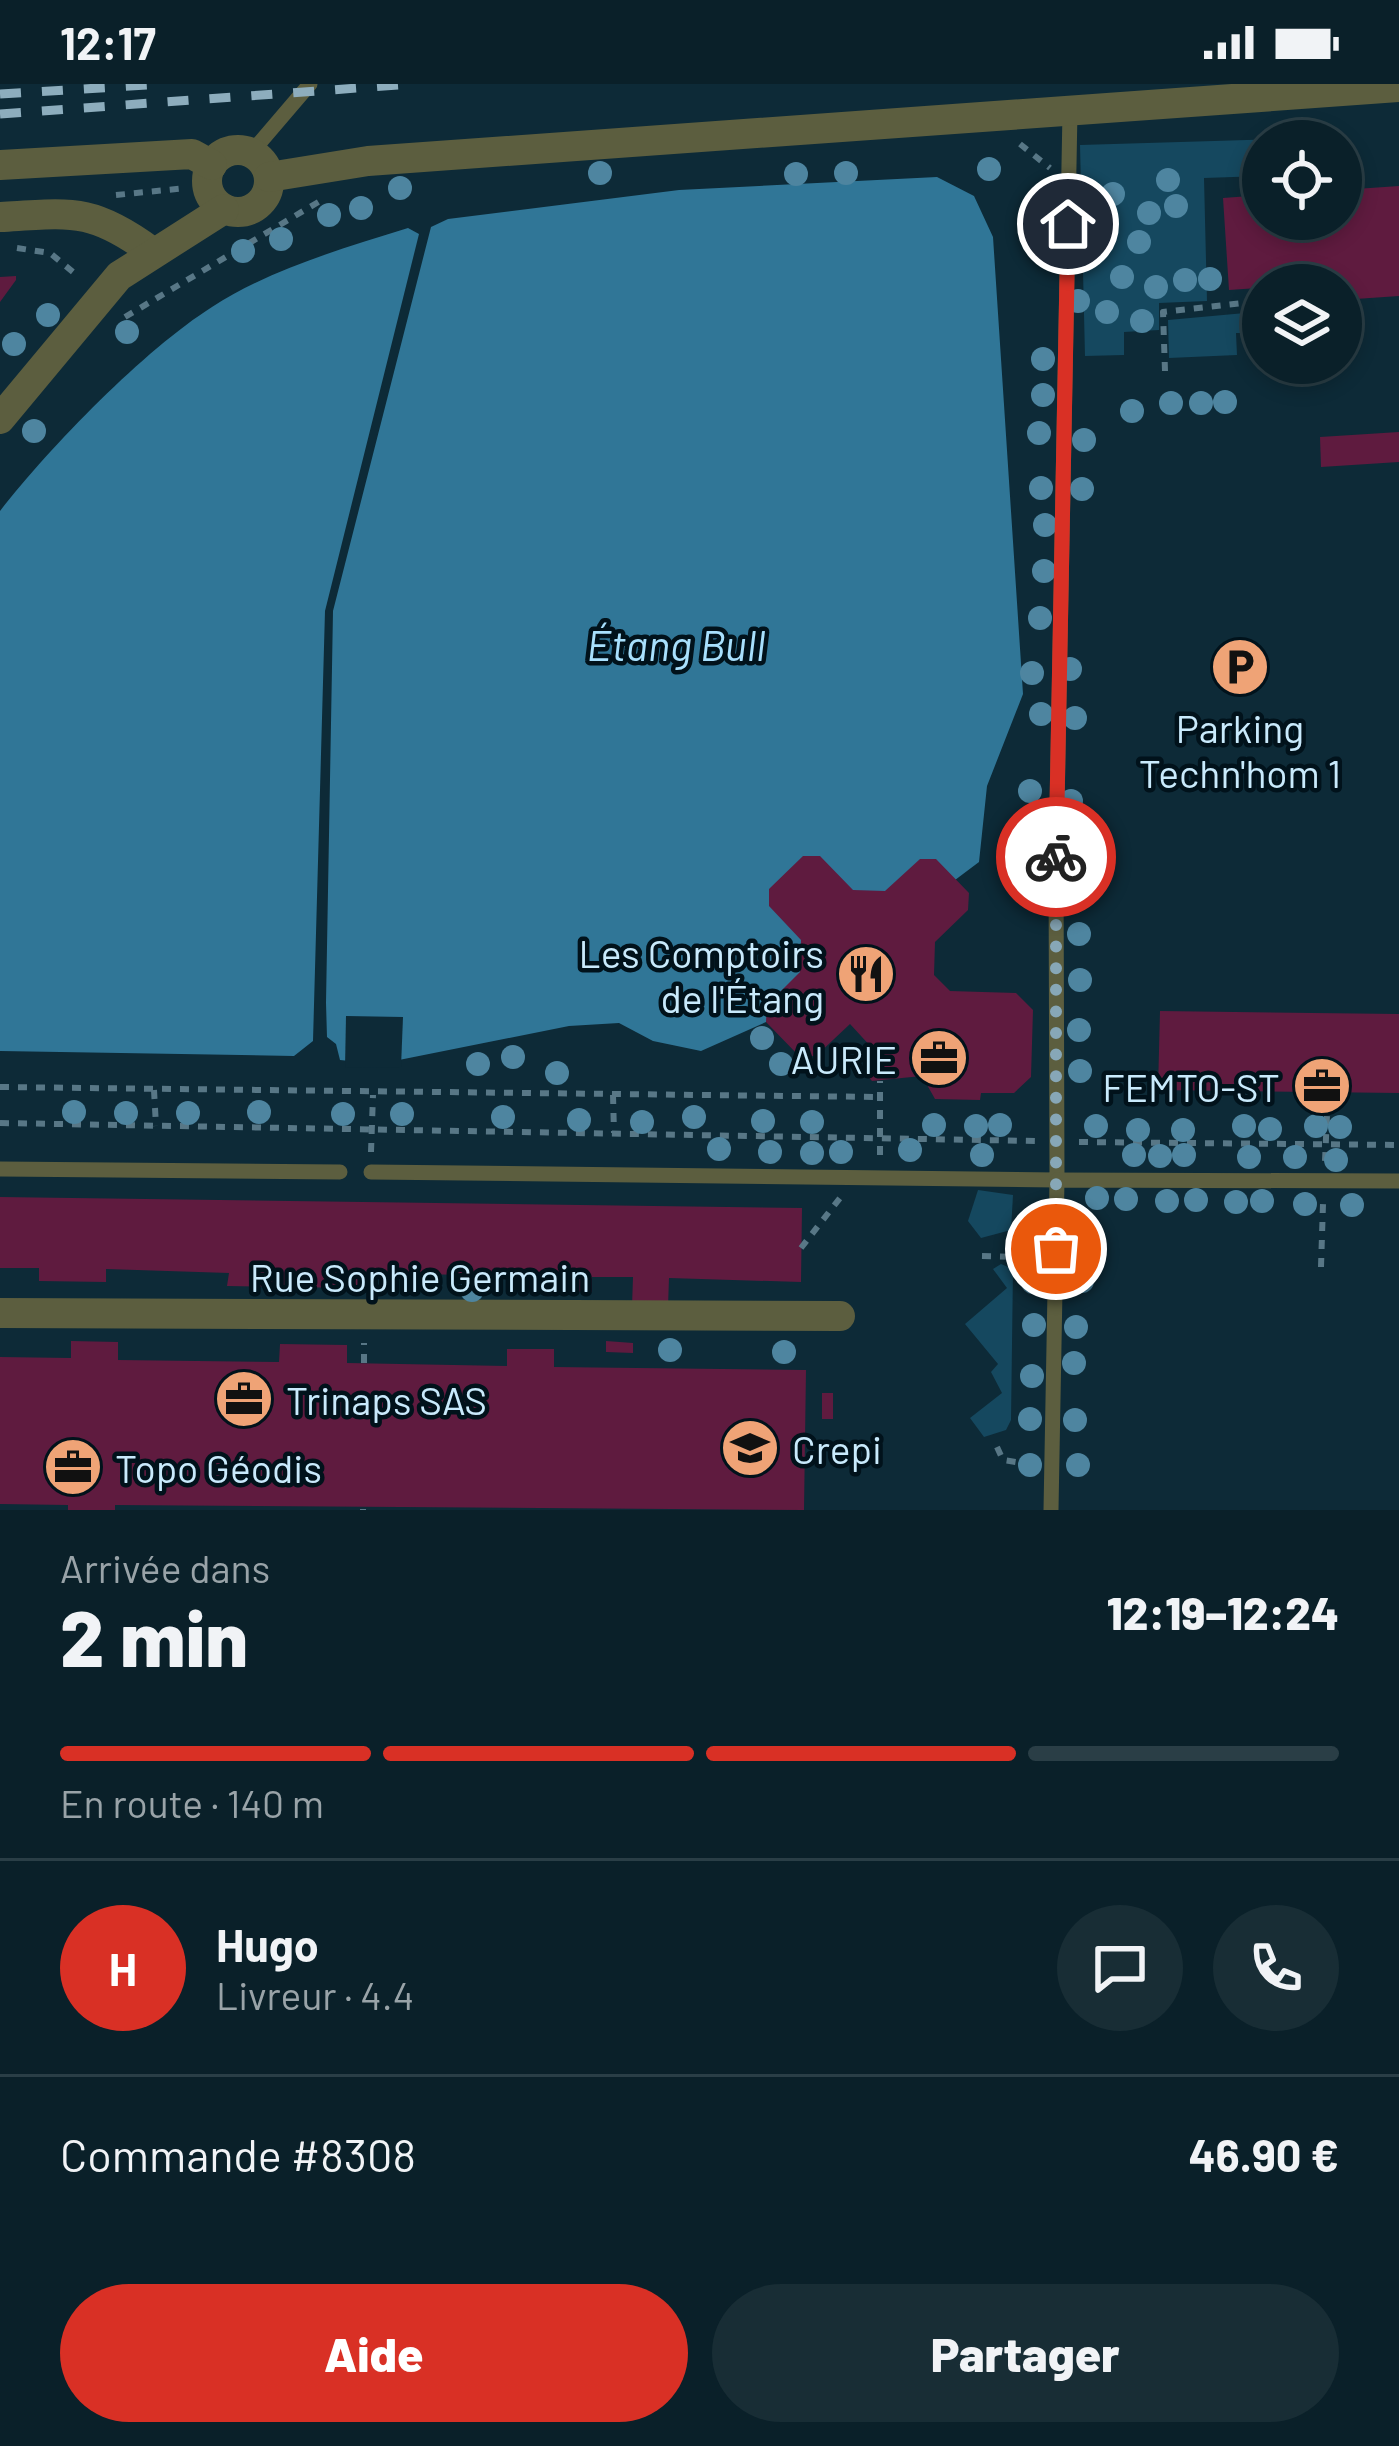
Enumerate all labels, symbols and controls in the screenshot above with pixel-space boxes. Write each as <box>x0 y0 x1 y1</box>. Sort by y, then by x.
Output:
text: 12:17 <box>60 15 156 69</box>
map controls <box>1242 120 1362 384</box>
button: locate <box>1242 120 1362 240</box>
pin <box>1017 173 1119 275</box>
icon: home <box>1035 191 1101 257</box>
button: layers <box>1242 264 1362 384</box>
water label: Étang Bull <box>587 619 765 670</box>
parking icon: Parking Techn'hom 1 <box>1209 636 1271 698</box>
place label: Parking Techn'hom 1 <box>1139 704 1341 796</box>
courier <box>996 797 1116 917</box>
icon: bike <box>1023 824 1089 890</box>
place label: Les Comptoirs de l'Étang <box>579 929 824 1021</box>
restaurant icon: Les Comptoirs de l'Étang <box>835 943 897 1005</box>
office icon: AURIE <box>908 1027 970 1089</box>
place label: AURIE <box>791 1035 897 1082</box>
office icon: FEMTO-ST <box>1291 1055 1353 1117</box>
place label: FEMTO-ST <box>1102 1063 1280 1110</box>
pin <box>1005 1198 1107 1300</box>
icon: bag <box>1023 1216 1089 1282</box>
street label: Rue Sophie Germain <box>250 1253 590 1300</box>
office icon: Trinaps SAS <box>213 1368 275 1430</box>
place label: Trinaps SAS <box>286 1376 487 1423</box>
school or university icon: Crepi <box>719 1417 781 1479</box>
place label: Crepi <box>792 1425 882 1472</box>
office icon: Topo Géodis <box>42 1436 104 1498</box>
place label: Topo Géodis <box>115 1444 322 1491</box>
text: Arrivée dans <box>60 1544 270 1591</box>
text: 12:19–12:24 <box>1107 1585 1339 1639</box>
text: 2 min <box>60 1589 248 1683</box>
text: En route · 140 m <box>60 1779 324 1826</box>
button: chat <box>1057 1905 1183 2031</box>
button: phone <box>1213 1905 1339 2031</box>
text: Hugo <box>216 1917 319 1971</box>
text: H <box>109 1941 137 1995</box>
text: Livreur · 4.4 <box>216 1971 414 2018</box>
text: Commande #8308 <box>60 2127 416 2181</box>
text: 46.90 € <box>1188 2127 1339 2181</box>
button: Aide <box>60 2284 688 2422</box>
button: Partager <box>712 2284 1339 2422</box>

